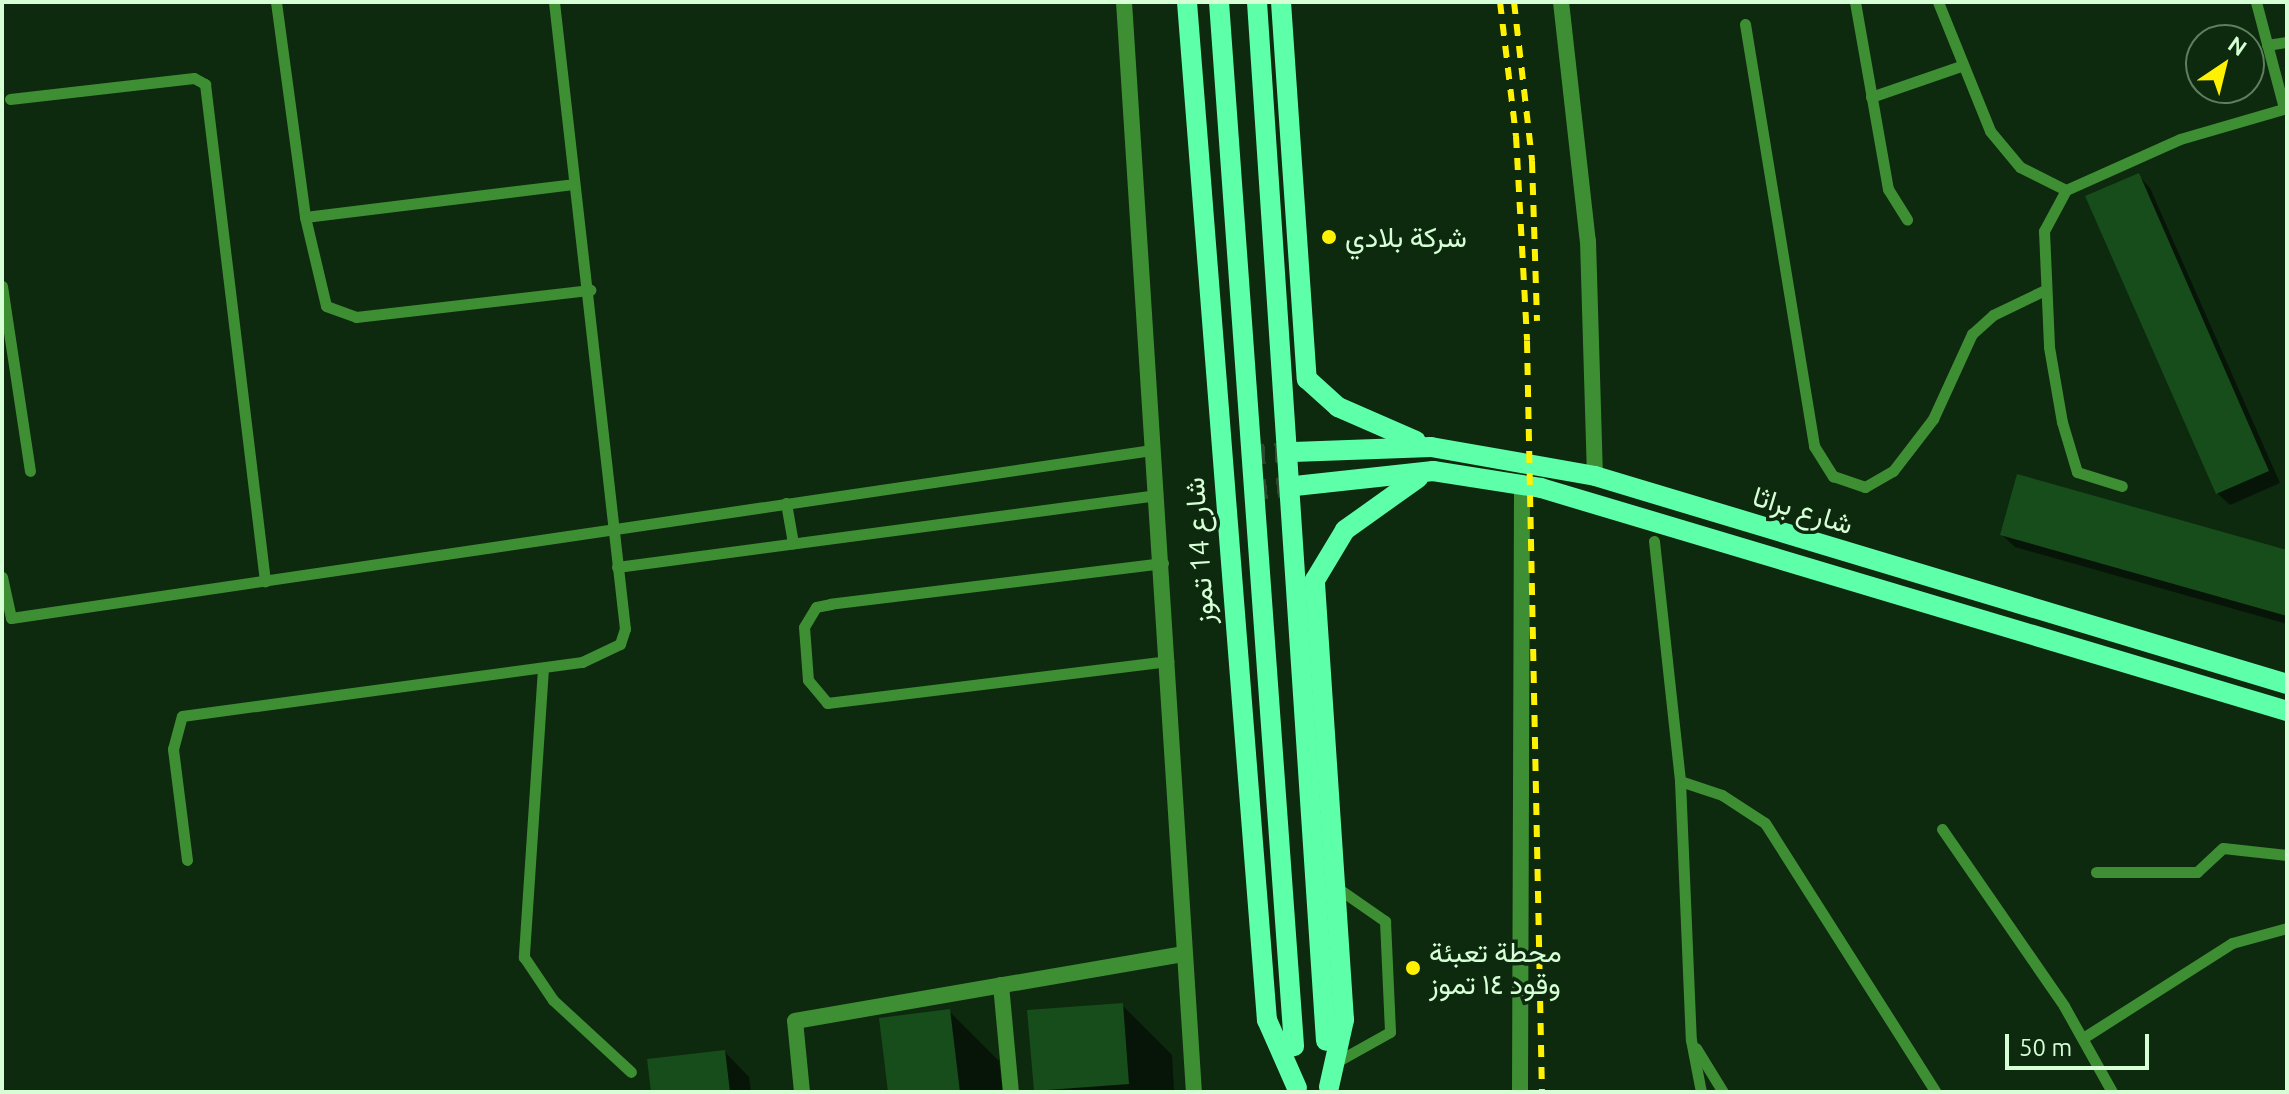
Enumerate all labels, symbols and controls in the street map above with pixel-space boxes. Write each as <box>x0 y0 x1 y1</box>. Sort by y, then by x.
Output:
north arrow <box>2185 24 2265 104</box>
text: N <box>2224 31 2252 61</box>
place label: شركة بلادي <box>1345 220 1467 254</box>
marker: شركة بلادي <box>1320 228 1338 246</box>
street label: شارع 14 تموز <box>1177 476 1221 626</box>
street label: شارع براثا <box>1749 479 1857 541</box>
place label: محطة تعبئة وقود ١٤ تموز <box>1429 935 1562 1001</box>
marker: محطة تعبئة وقود ١٤ تموز <box>1404 959 1422 977</box>
scale bar <box>2009 1018 2153 1068</box>
text: 50 m <box>2019 1034 2072 1061</box>

